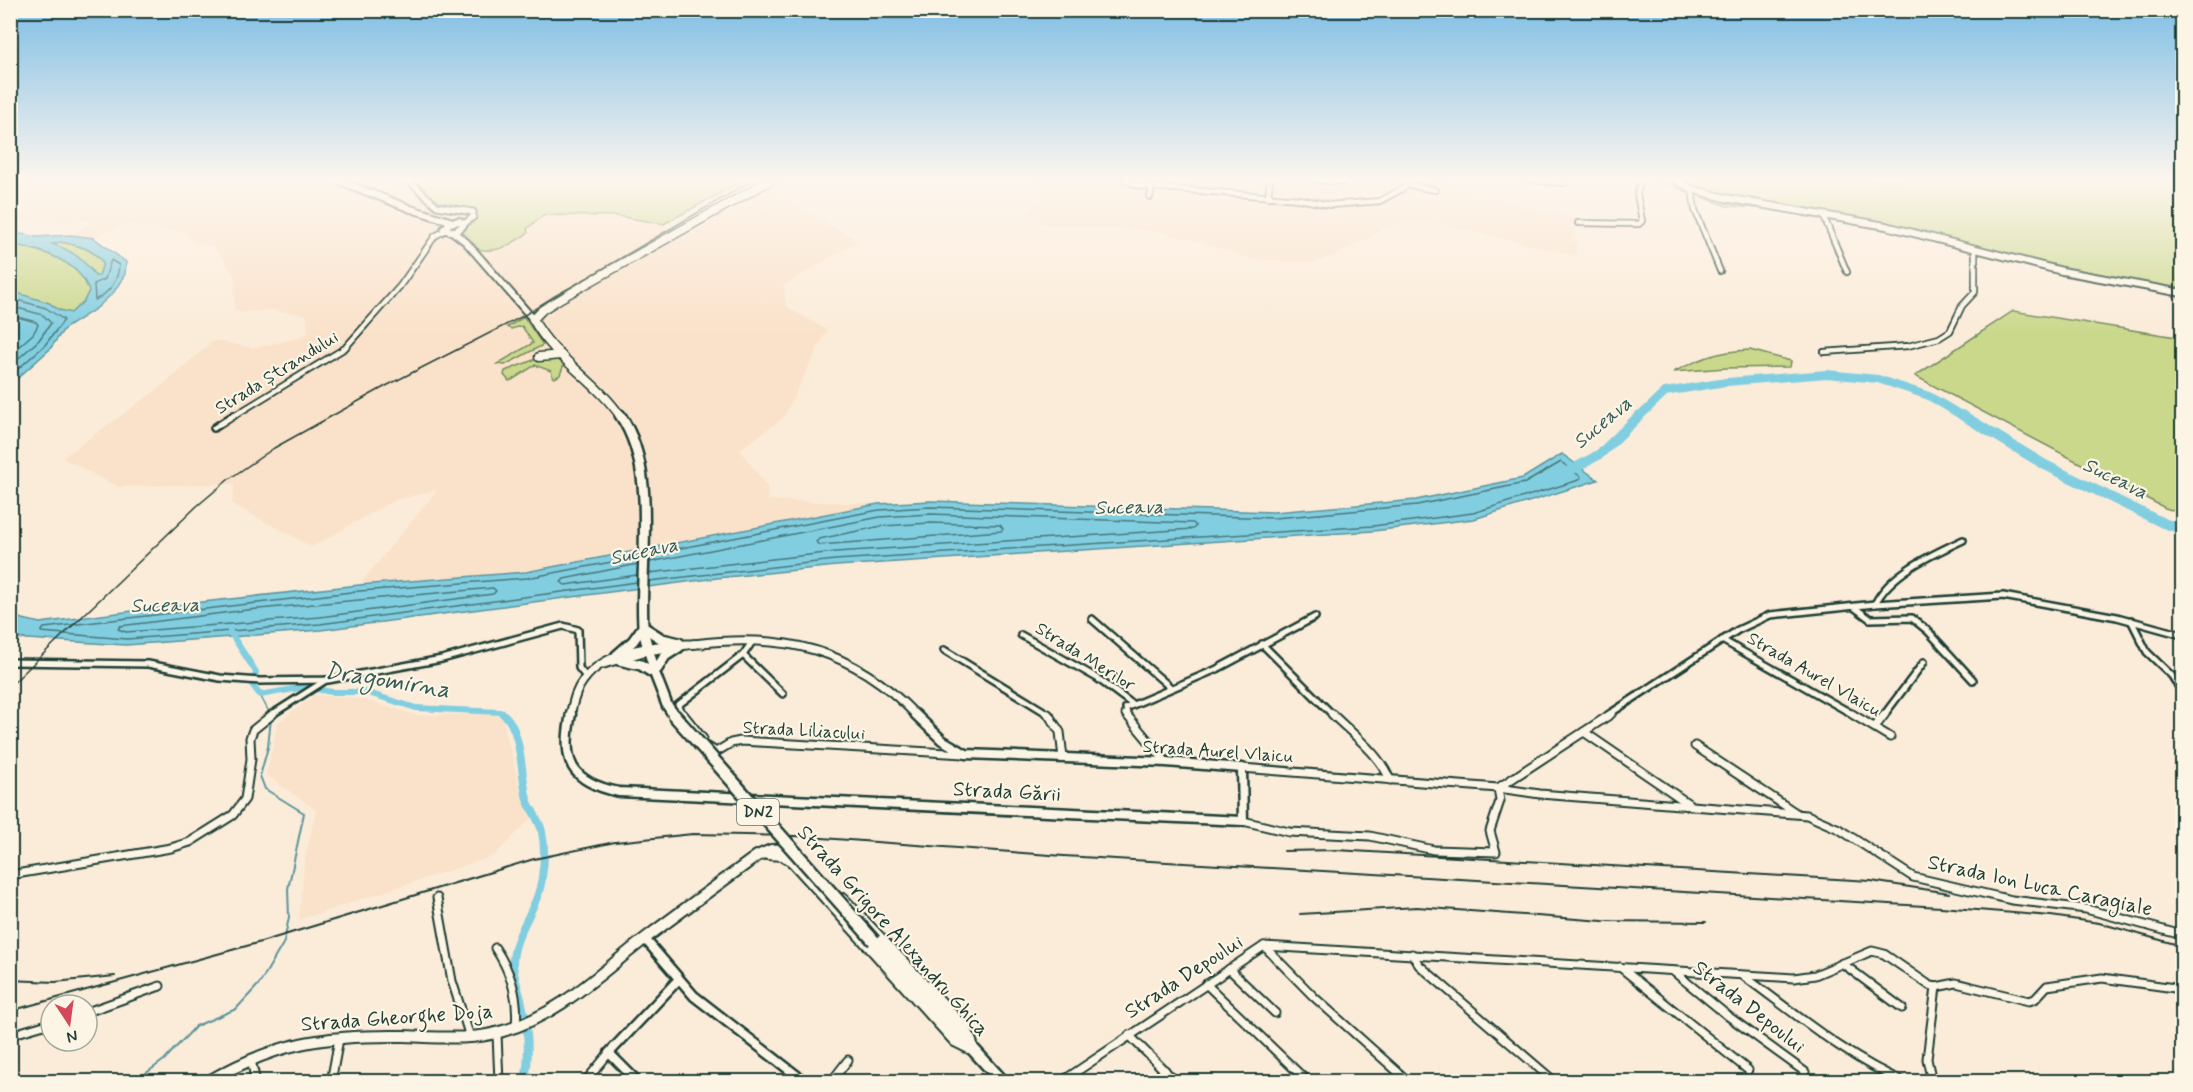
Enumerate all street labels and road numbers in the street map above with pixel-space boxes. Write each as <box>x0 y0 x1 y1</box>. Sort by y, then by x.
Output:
street label: Strada Ștrandului <box>211 325 343 421</box>
street label: Strada Merilor <box>1031 617 1140 698</box>
street label: Strada Aurel Vlaicu <box>1743 627 1886 723</box>
street label: Strada Liliacului <box>742 716 866 746</box>
street label: Strada Aurel Vlaicu <box>1142 735 1294 769</box>
street label: Strada Gării <box>952 775 1062 809</box>
road number: DN2 <box>737 799 779 825</box>
street label: Strada Grigore Alexandru Ghica <box>791 819 995 1043</box>
street label: Strada Ion Luca Caragiale <box>1925 848 2155 924</box>
street label: Strada Depoului <box>1119 928 1249 1026</box>
street label: Strada Depoului <box>1687 954 1811 1060</box>
street label: Strada Gheorghe Doja <box>300 997 494 1041</box>

